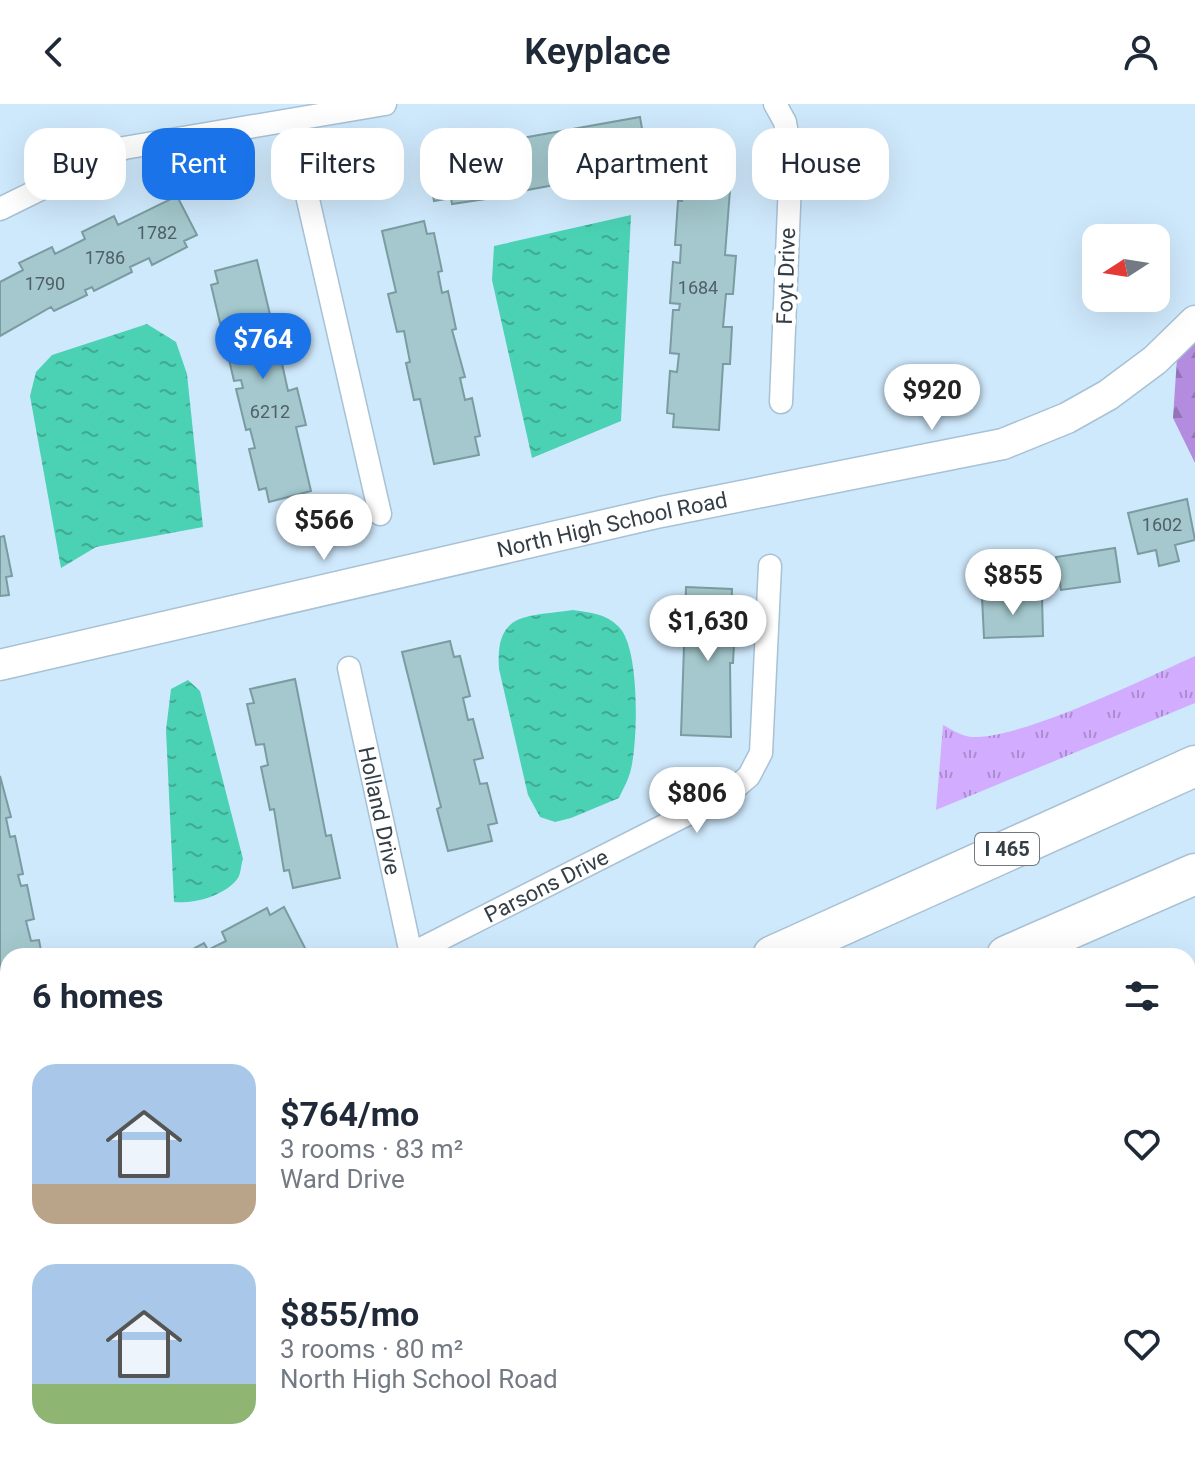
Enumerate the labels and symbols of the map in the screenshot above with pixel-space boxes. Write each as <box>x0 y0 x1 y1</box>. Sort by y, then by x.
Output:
house number: 1782 <box>137 222 177 243</box>
north arrow <box>1082 224 1170 312</box>
street label: Foyt Drive <box>772 227 800 325</box>
house number: 1786 <box>85 247 125 268</box>
house number: 1790 <box>25 273 65 294</box>
house number: 1684 <box>678 277 718 298</box>
pin: $764 <box>216 313 310 381</box>
pin: $920 <box>885 364 979 432</box>
house number: 6212 <box>250 401 290 422</box>
street label: North High School Road <box>494 487 729 562</box>
pin: $566 <box>277 494 371 562</box>
house number: 1602 <box>1142 514 1182 535</box>
pin: $855 <box>966 549 1060 617</box>
pin: $1,630 <box>643 595 773 663</box>
street label: Holland Drive <box>354 744 406 877</box>
pin: $806 <box>650 767 744 835</box>
road number: I 465 <box>975 833 1039 865</box>
street label: Parsons Drive <box>480 844 612 927</box>

